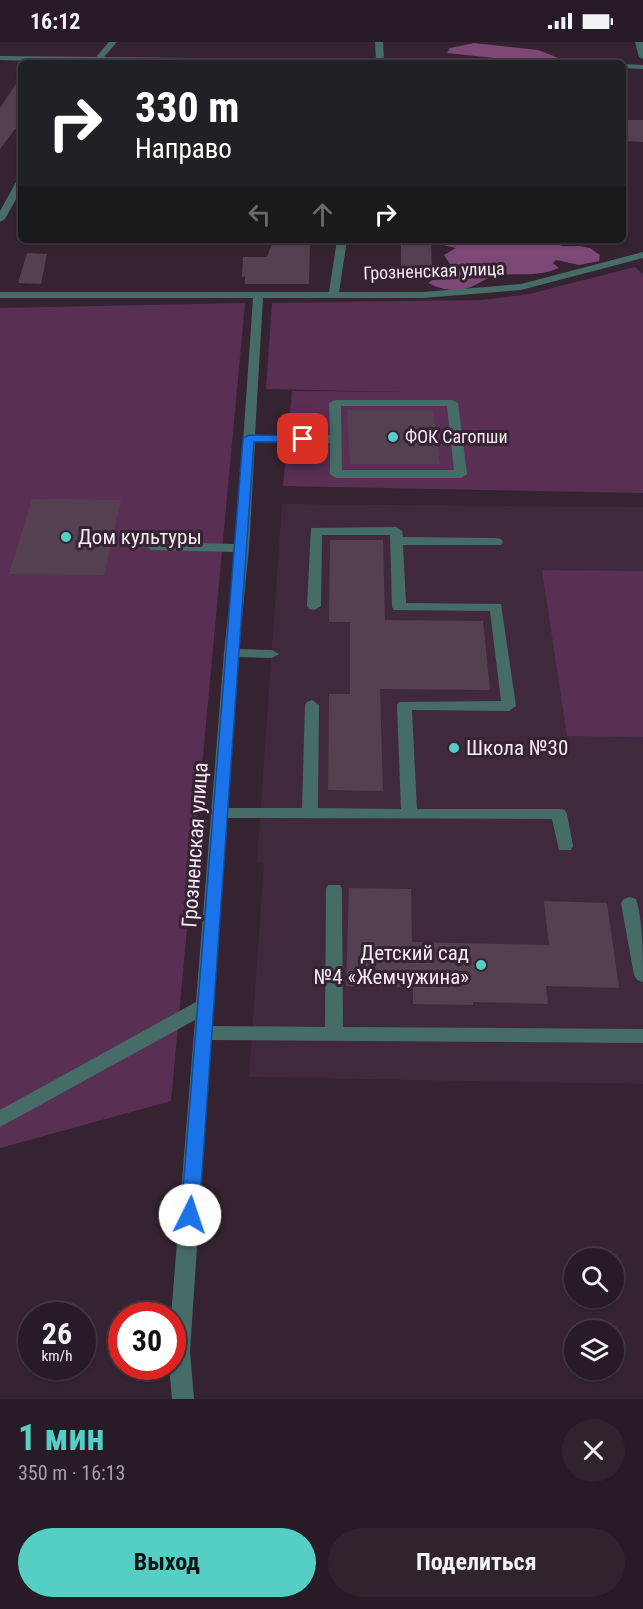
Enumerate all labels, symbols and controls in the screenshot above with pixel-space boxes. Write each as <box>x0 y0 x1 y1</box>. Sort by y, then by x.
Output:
text: 16:12 <box>30 9 81 34</box>
text: 330 m <box>135 83 240 132</box>
icon: right <box>36 84 114 162</box>
text: Направо <box>135 133 232 165</box>
icon: left <box>243 198 276 231</box>
icon: ahead <box>306 198 339 231</box>
icon: right <box>369 198 402 231</box>
street label: Грозненская улица <box>363 258 505 283</box>
pin <box>277 413 328 464</box>
icon: arrive <box>286 422 319 455</box>
place label: ФОК Сагопши <box>405 426 508 447</box>
marker: ФОК Сагопши <box>386 430 400 444</box>
place label: Дом культуры <box>78 525 202 549</box>
marker: Дом культуры <box>59 530 73 544</box>
place label: Школа №30 <box>466 736 568 760</box>
marker: Школа №30 <box>447 741 461 755</box>
street label: Грозненская улица <box>177 762 213 928</box>
place label: Детский сад №4 «Жемчужина» <box>314 941 469 989</box>
marker: Детский сад №4 «Жемчужина» <box>474 958 488 972</box>
position arrow <box>158 1183 222 1247</box>
map controls <box>564 1248 624 1380</box>
button: search <box>564 1248 624 1308</box>
speed limit sign: 30 <box>108 1302 186 1380</box>
text: 26 <box>42 1316 72 1351</box>
button: layers <box>564 1320 624 1380</box>
text: km/h <box>42 1347 72 1365</box>
text: 1 мин <box>18 1417 104 1459</box>
button: close <box>562 1419 625 1482</box>
text: 350 m · 16:13 <box>18 1461 125 1485</box>
button: Выход <box>18 1528 316 1597</box>
button: Поделиться <box>328 1528 625 1597</box>

